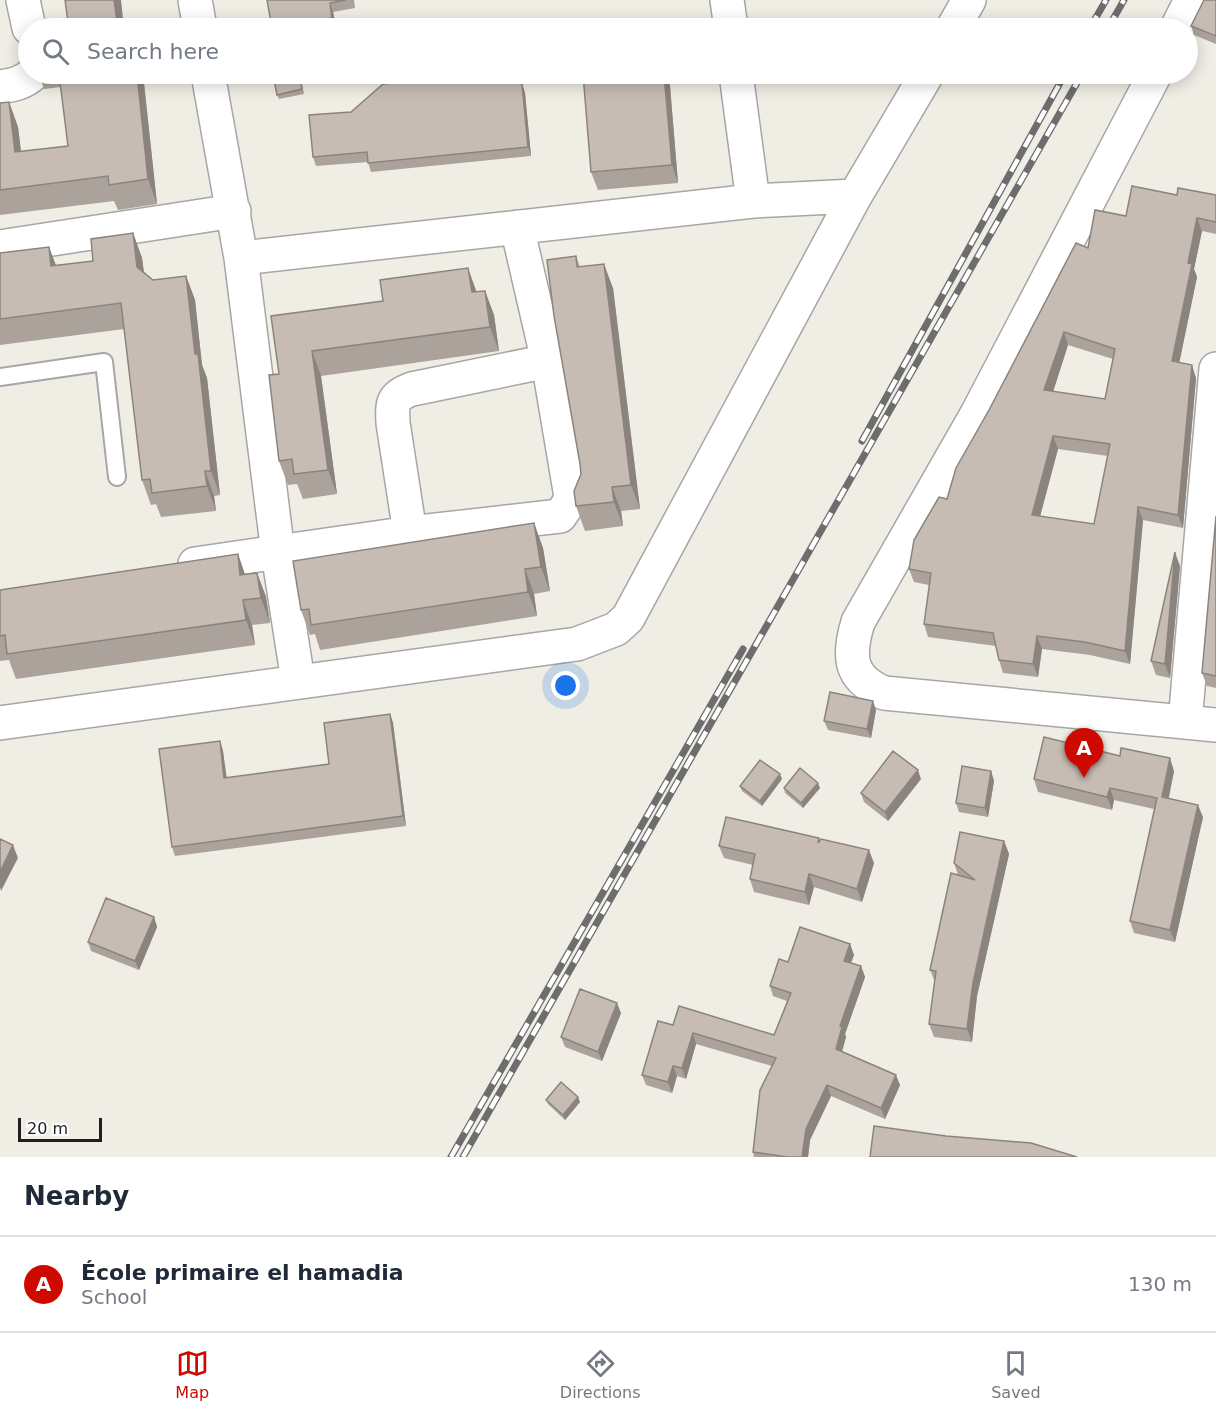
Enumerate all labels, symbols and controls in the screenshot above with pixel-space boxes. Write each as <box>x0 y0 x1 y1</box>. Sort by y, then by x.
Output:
search box <box>18 18 1198 84</box>
icon: search <box>39 35 72 68</box>
text: Search here <box>87 39 219 64</box>
your location <box>551 671 580 700</box>
pin: A <box>1064 728 1104 778</box>
scale bar <box>18 1115 102 1142</box>
text: 20 m <box>27 1119 68 1138</box>
text: Nearby <box>24 1181 129 1211</box>
text: École primaire el hamadia <box>81 1260 404 1285</box>
text: A <box>36 1272 51 1296</box>
text: 130 m <box>1128 1272 1192 1296</box>
text: School <box>81 1285 147 1309</box>
tab: Map <box>175 1347 209 1402</box>
tab: Directions <box>560 1347 640 1402</box>
tab: Saved <box>991 1347 1041 1402</box>

